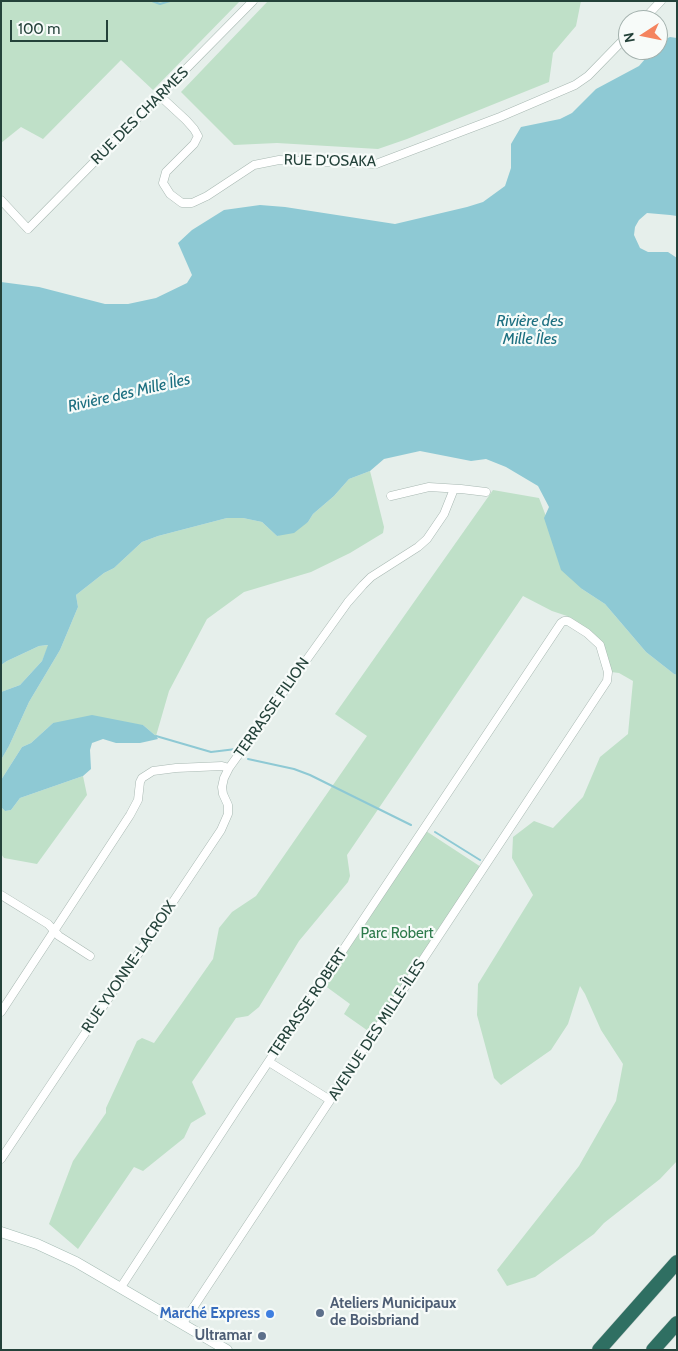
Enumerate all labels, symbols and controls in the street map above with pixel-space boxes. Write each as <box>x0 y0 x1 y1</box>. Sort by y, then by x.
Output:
scale bar <box>12 10 110 42</box>
north arrow <box>618 10 668 60</box>
text: 100 m <box>18 20 60 38</box>
text: N <box>619 31 639 44</box>
street label: RUE DES CHARMES <box>88 64 192 168</box>
street label: RUE D'OSAKA <box>284 151 376 171</box>
water label: Rivière des Mille Îles <box>496 311 564 349</box>
water label: Rivière des Mille Îles <box>66 370 192 416</box>
street label: TERRASSE FILION <box>231 655 313 761</box>
street label: RUE YVONNE-LACROIX <box>78 898 180 1036</box>
park label: Parc Robert <box>360 925 434 943</box>
street label: TERRASSE ROBERT <box>265 945 351 1061</box>
street label: AVENUE DES MILLE-ÎLES <box>325 956 429 1104</box>
place label: Ateliers Municipaux de Boisbriand <box>330 1295 456 1330</box>
place label: Marché Express <box>159 1305 260 1323</box>
marker: Ateliers Municipaux de Boisbriand <box>314 1307 326 1319</box>
marker: Marché Express <box>264 1308 276 1320</box>
place label: Ultramar <box>195 1327 252 1345</box>
marker: Ultramar <box>256 1330 268 1342</box>

